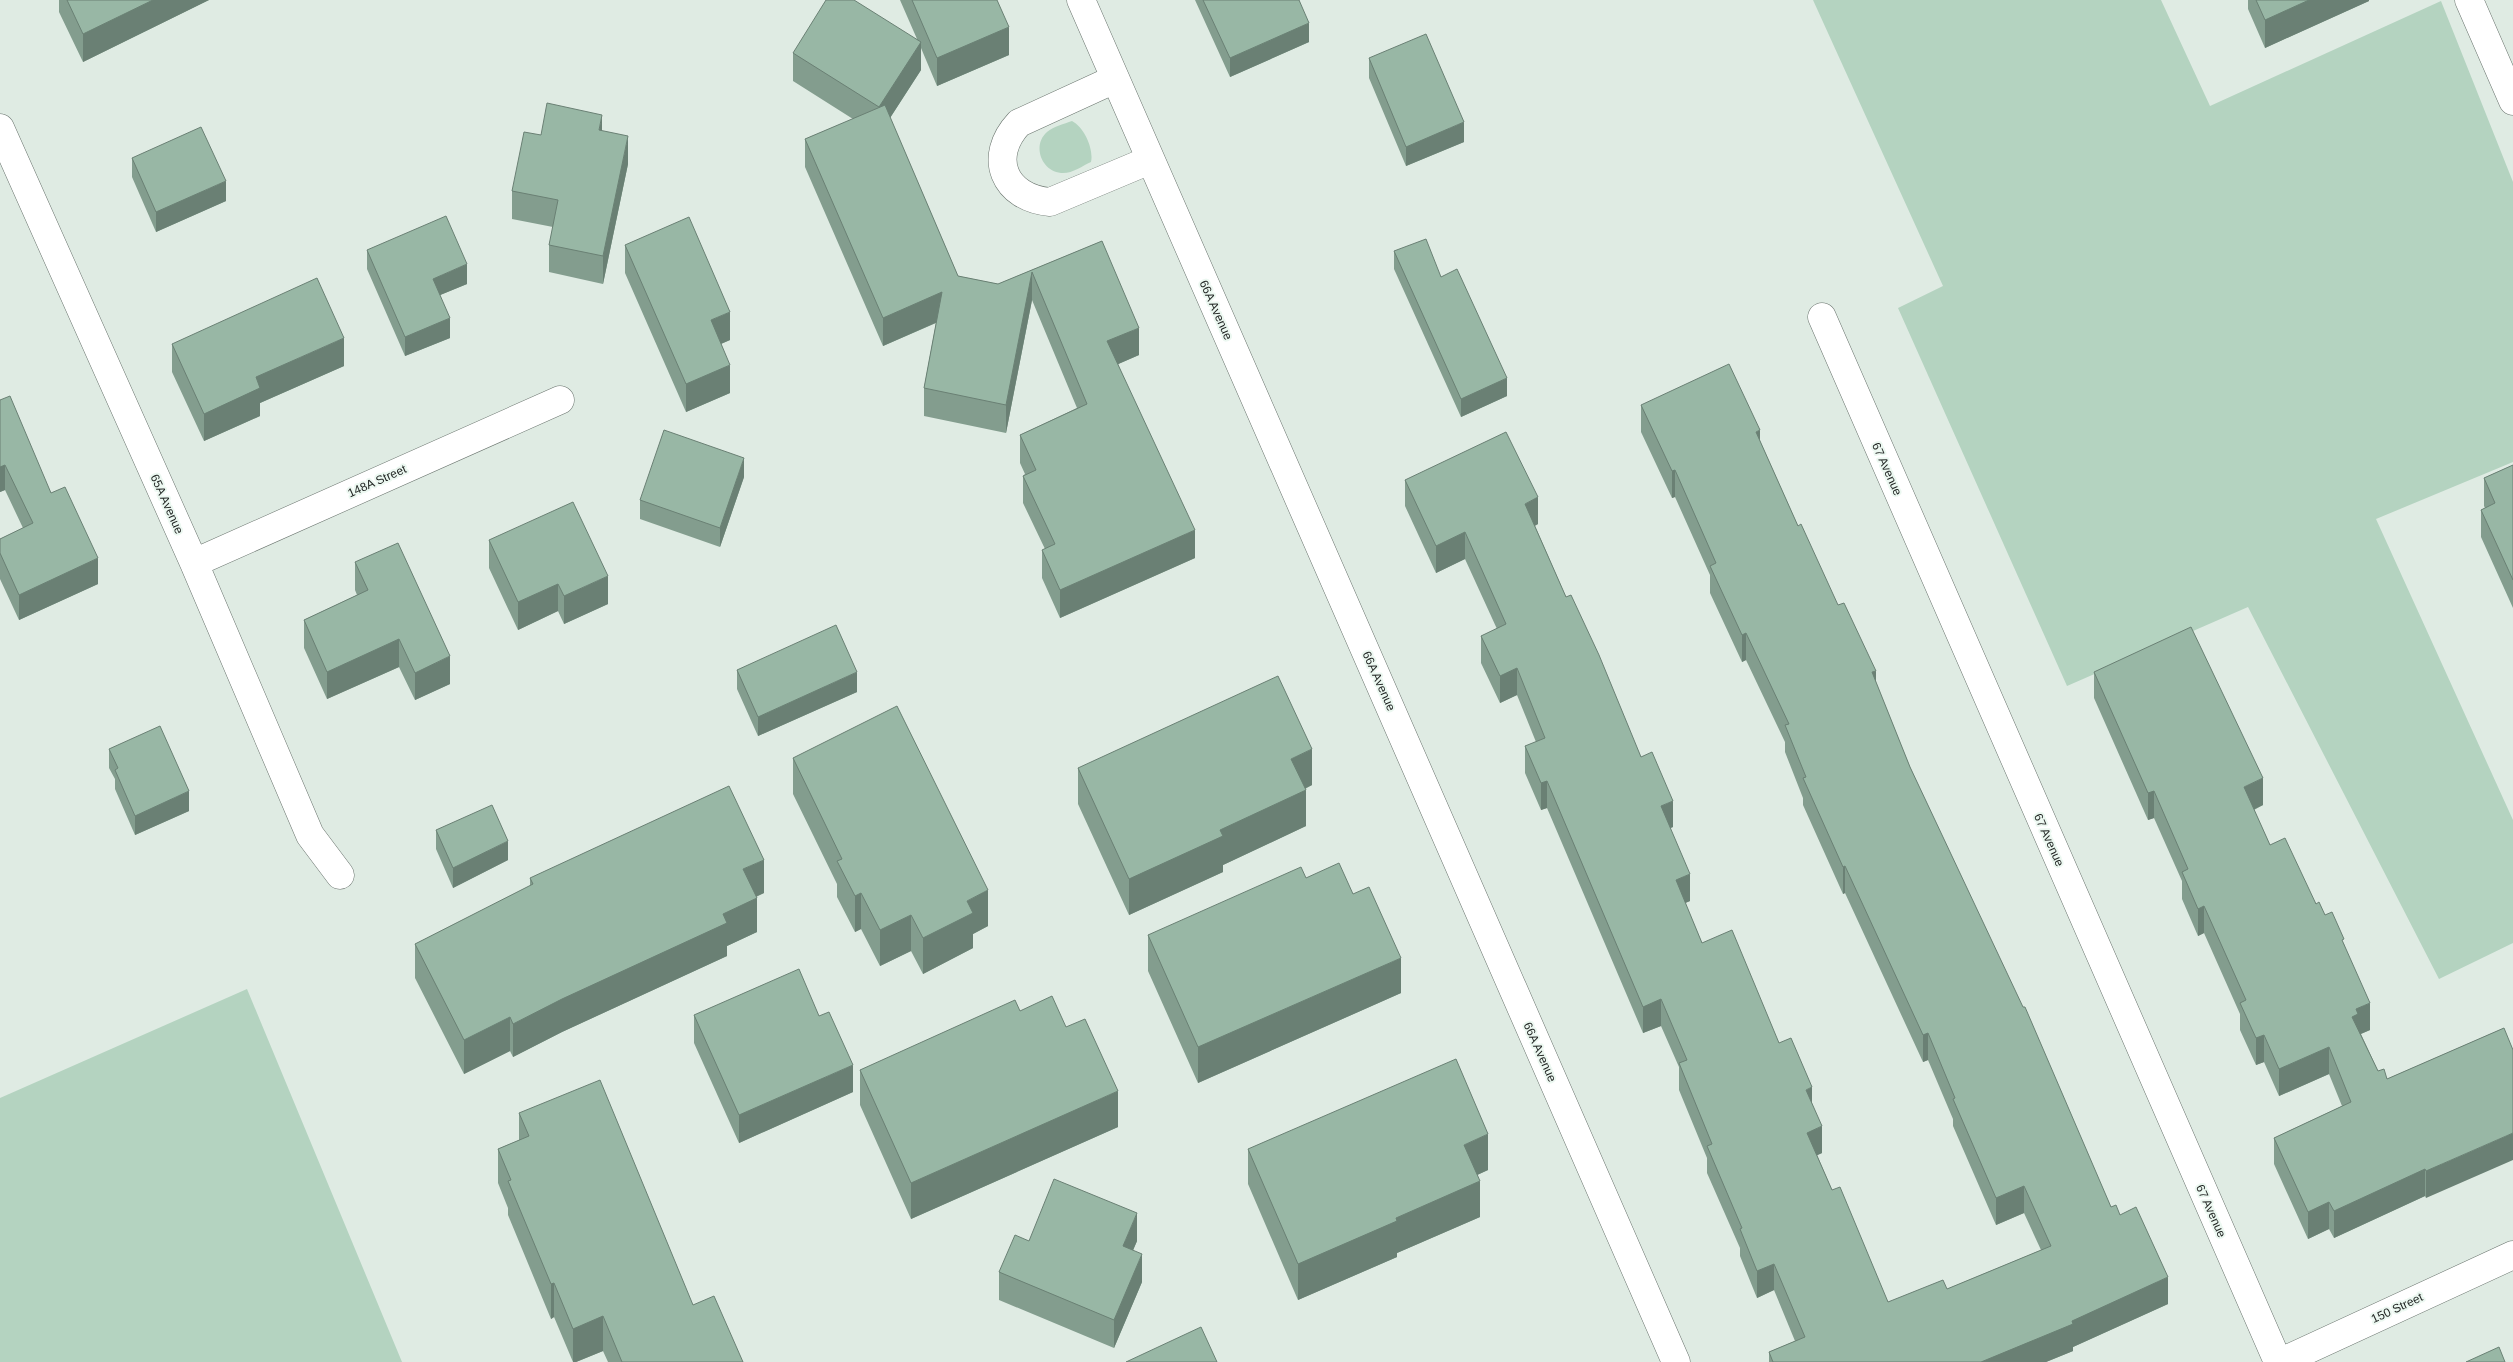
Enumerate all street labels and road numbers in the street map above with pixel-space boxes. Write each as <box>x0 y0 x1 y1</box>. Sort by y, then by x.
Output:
street label: 66A Avenue <box>1197 278 1236 342</box>
street label: 67 Avenue <box>1869 440 1905 498</box>
street label: 148A Street <box>346 462 409 500</box>
street label: 65A Avenue <box>148 472 187 536</box>
street label: 66A Avenue <box>1360 649 1399 713</box>
street label: 67 Avenue <box>2031 811 2067 869</box>
street label: 66A Avenue <box>1521 1020 1560 1084</box>
street label: 67 Avenue <box>2193 1182 2229 1240</box>
street label: 150 Street <box>2369 1290 2426 1326</box>

